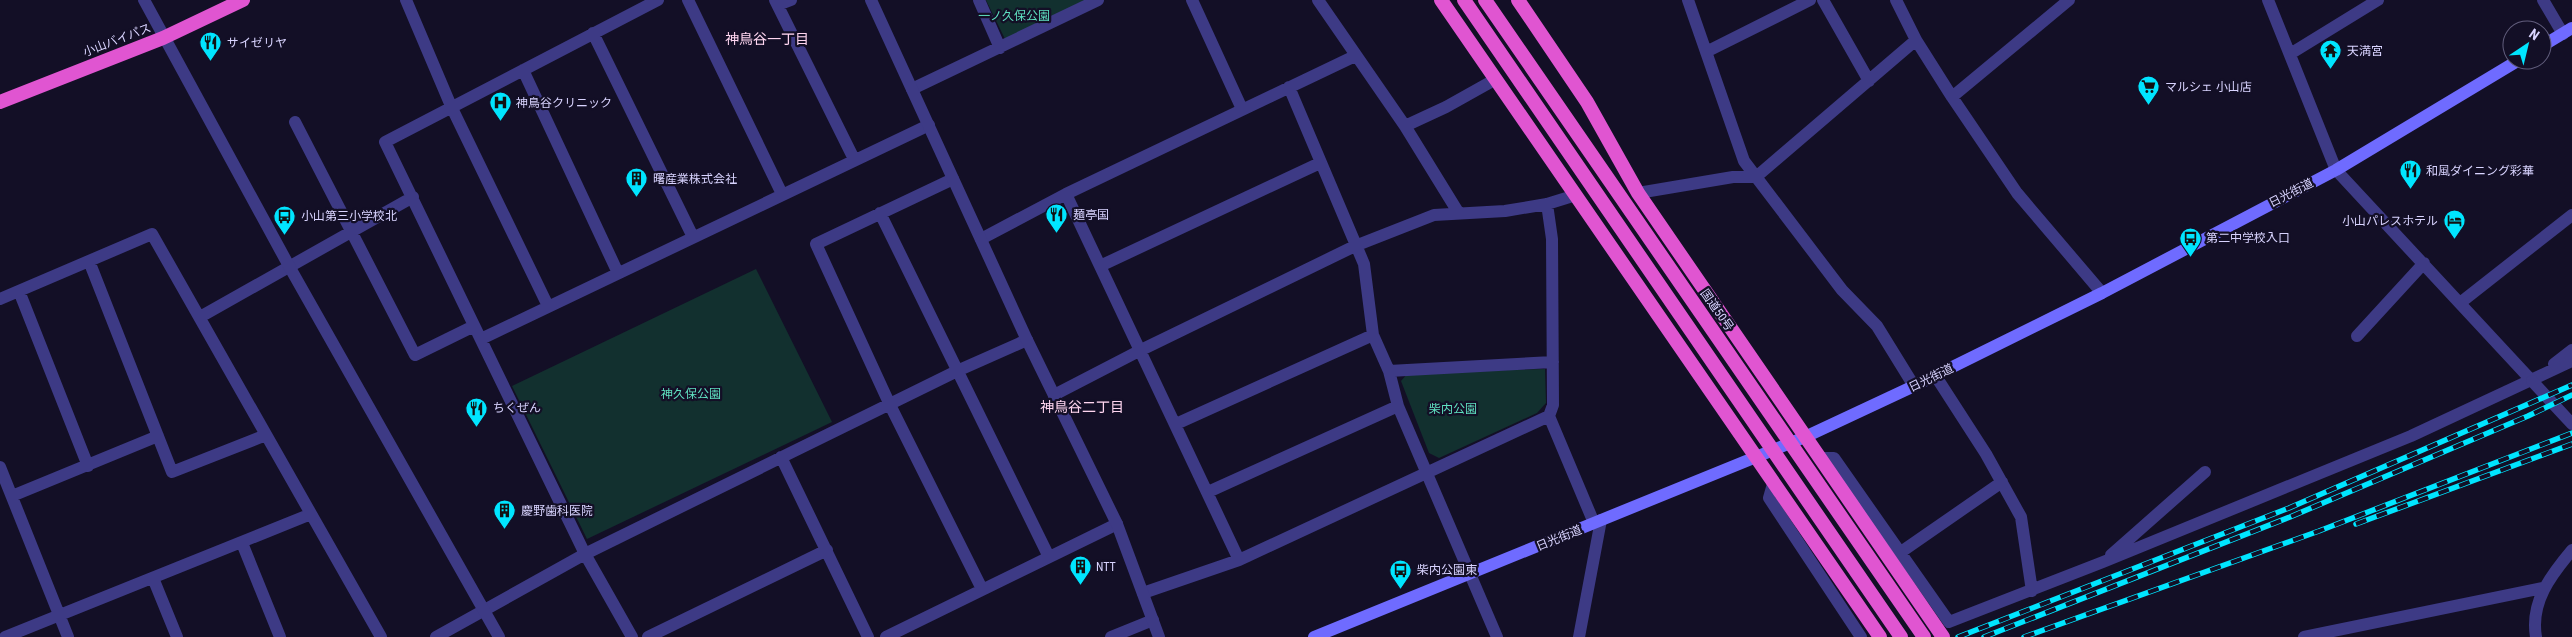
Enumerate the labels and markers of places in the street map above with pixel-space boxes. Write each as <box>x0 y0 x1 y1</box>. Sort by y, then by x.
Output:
restaurant icon: サイゼリヤ <box>199 31 223 62</box>
place label: サイゼリヤ <box>227 36 287 50</box>
temple icon: 天満宮 <box>2319 39 2343 70</box>
place label: 天満宮 <box>2347 44 2383 58</box>
supermarket icon: マルシェ 小山店 <box>2137 75 2161 106</box>
place label: マルシェ 小山店 <box>2165 80 2252 94</box>
hospital icon: 神鳥谷クリニック <box>488 91 512 122</box>
place label: 神鳥谷クリニック <box>516 96 612 110</box>
restaurant icon: 和風ダイニング彩華 <box>2398 159 2422 190</box>
place label: 和風ダイニング彩華 <box>2426 164 2534 178</box>
building icon: 曙産業株式会社 <box>625 167 649 198</box>
place label: 曙産業株式会社 <box>653 172 737 186</box>
restaurant icon: 麺亭国 <box>1045 203 1069 234</box>
bus stop icon: 小山第三小学校北 <box>273 204 297 235</box>
place label: 麺亭国 <box>1073 208 1109 222</box>
place label: 小山第三小学校北 <box>301 209 397 223</box>
hotel icon: 小山パレスホテル <box>2442 209 2466 240</box>
place label: 小山パレスホテル <box>2342 214 2438 228</box>
bus stop icon: 第二中学校入口 <box>2178 226 2202 257</box>
place label: 第二中学校入口 <box>2206 231 2290 245</box>
restaurant icon: ちくぜん <box>465 396 489 427</box>
place label: ちくぜん <box>493 401 541 415</box>
building icon: 慶野歯科医院 <box>493 499 517 530</box>
place label: 慶野歯科医院 <box>521 504 593 518</box>
building icon: NTT <box>1068 555 1092 586</box>
bus stop icon: 柴内公園東 <box>1389 558 1413 589</box>
place label: NTT <box>1096 560 1116 574</box>
place label: 柴内公園東 <box>1417 563 1477 577</box>

